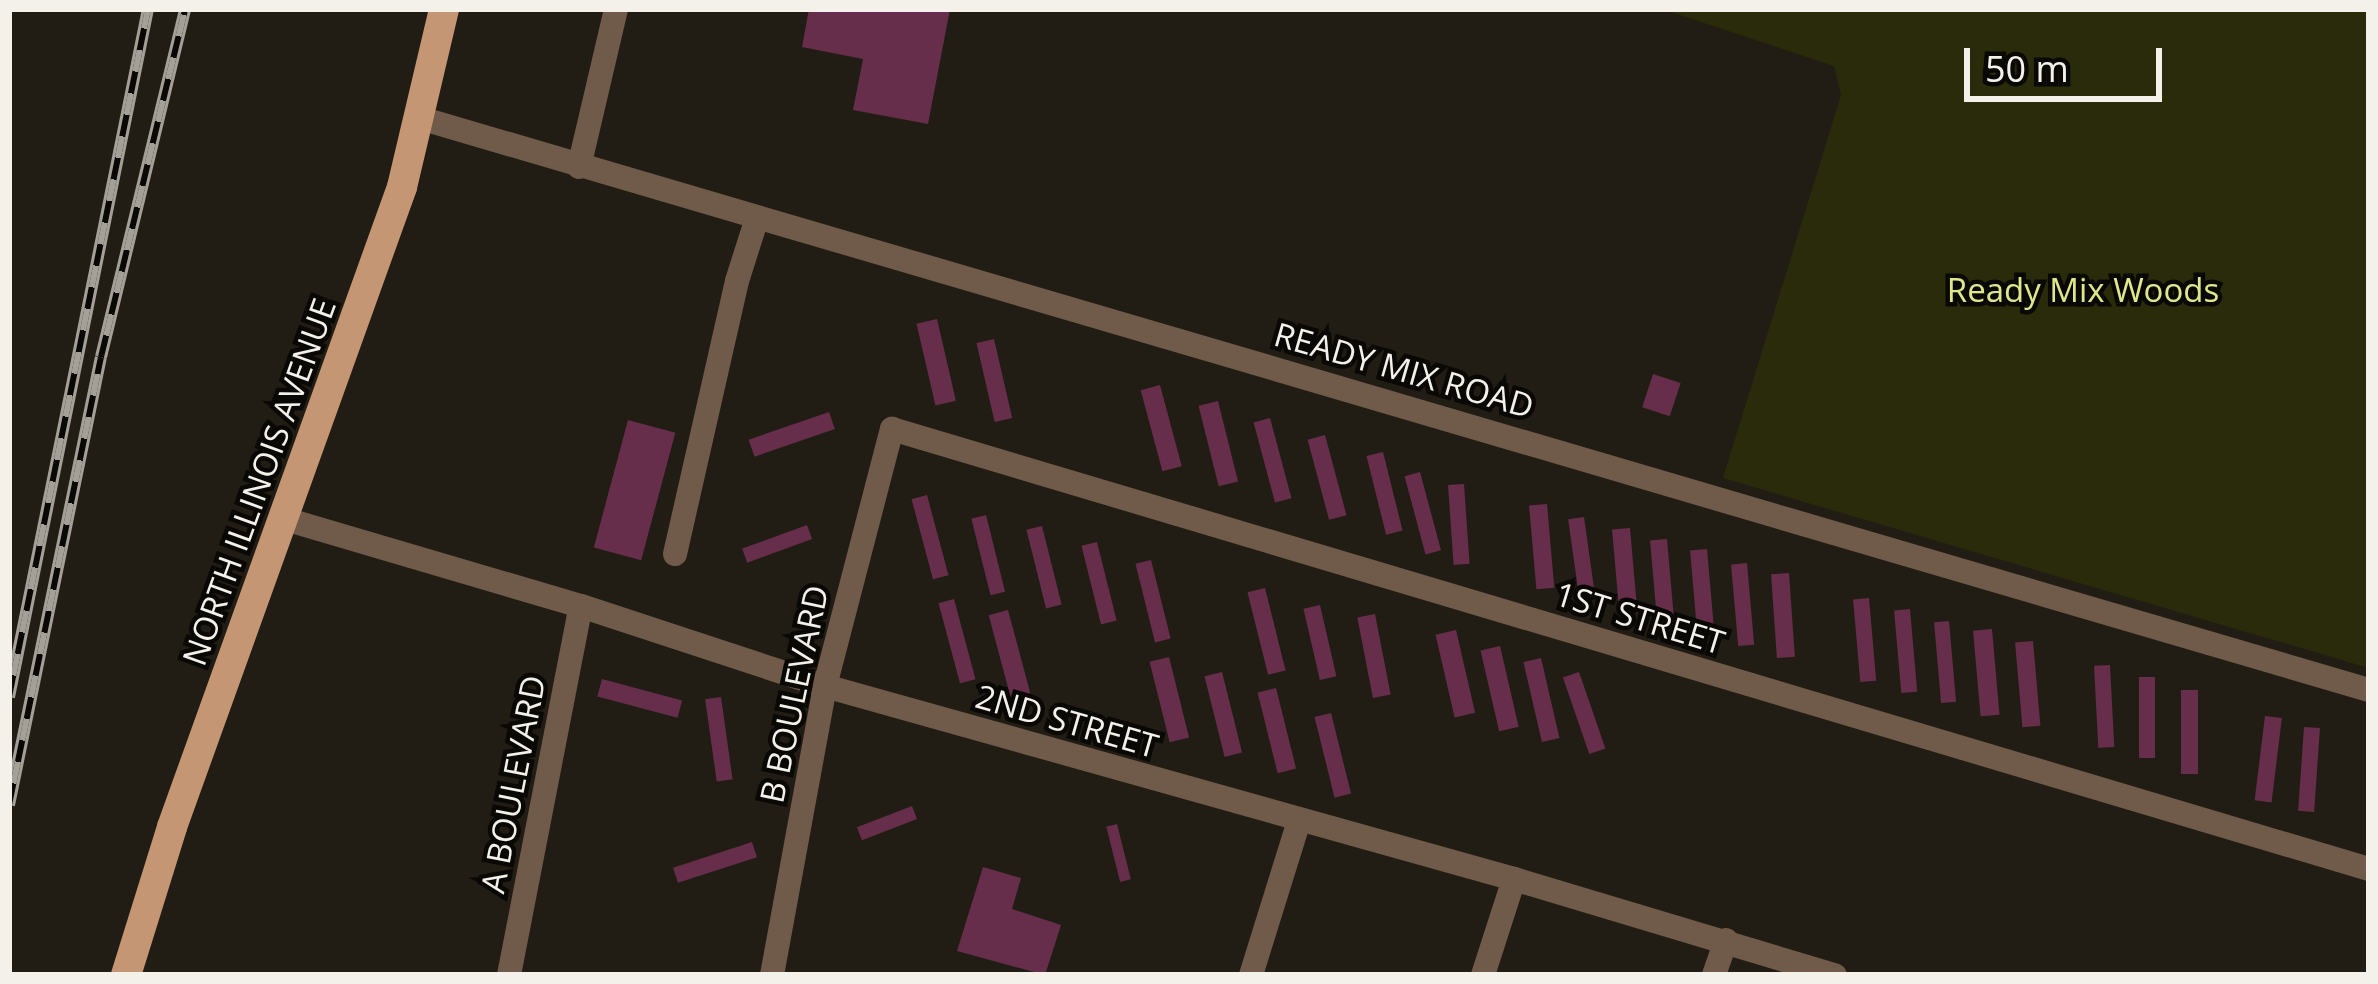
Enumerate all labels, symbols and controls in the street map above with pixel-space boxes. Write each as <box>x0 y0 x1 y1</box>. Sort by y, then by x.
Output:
scale bar <box>1970 24 2168 98</box>
text: 50 m <box>1985 44 2069 93</box>
park label: Ready Mix Woods <box>1947 270 2219 310</box>
street label: NORTH ILLINOIS AVENUE <box>174 293 344 671</box>
street label: READY MIX ROAD <box>1270 314 1538 426</box>
street label: 1ST STREET <box>1550 573 1730 663</box>
street label: B BOULEVARD <box>752 582 836 806</box>
street label: A BOULEVARD <box>472 672 554 896</box>
street label: 2ND STREET <box>971 676 1163 766</box>

